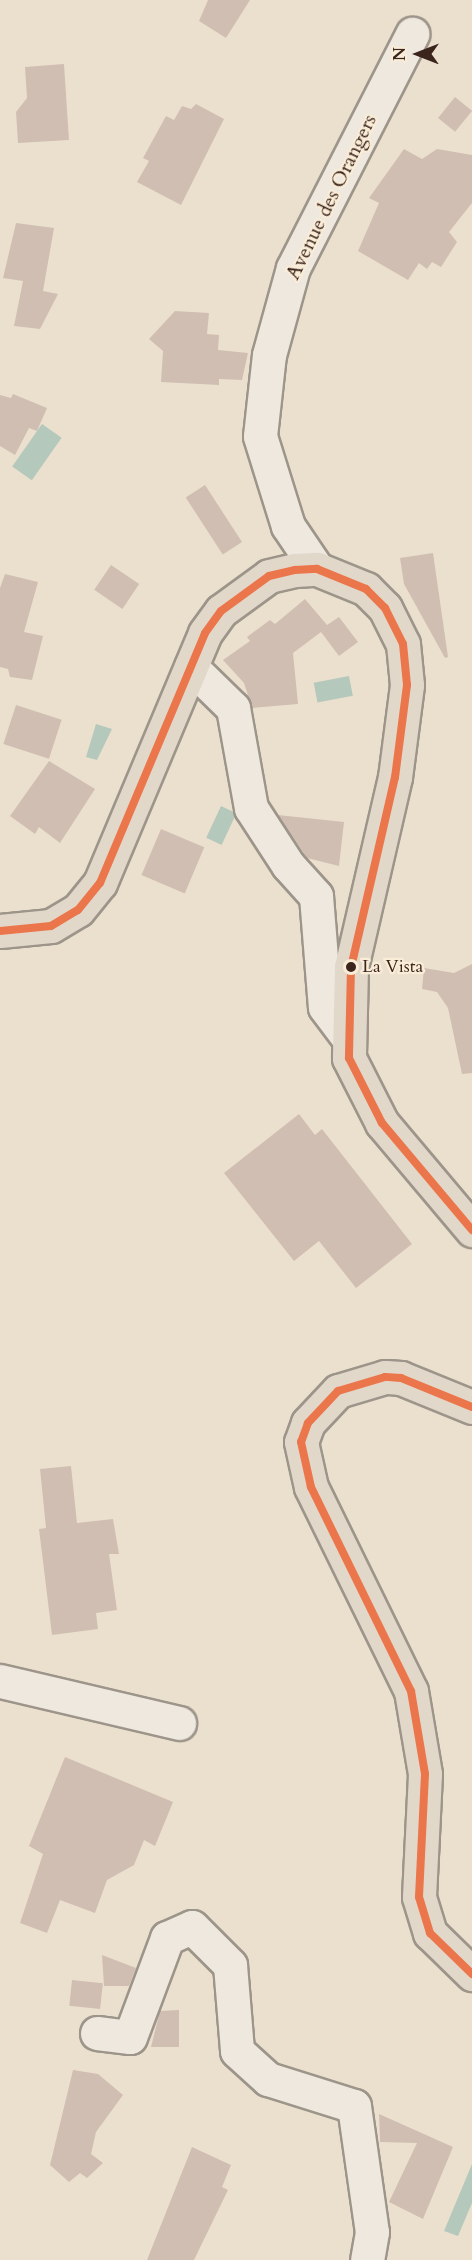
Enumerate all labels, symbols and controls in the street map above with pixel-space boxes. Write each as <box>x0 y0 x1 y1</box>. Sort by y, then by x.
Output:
north arrow <box>388 24 448 84</box>
text: N <box>389 47 411 61</box>
street label: Avenue des Orangers <box>281 110 381 284</box>
place label: La Vista <box>362 956 423 978</box>
marker: La Vista <box>345 961 357 973</box>

